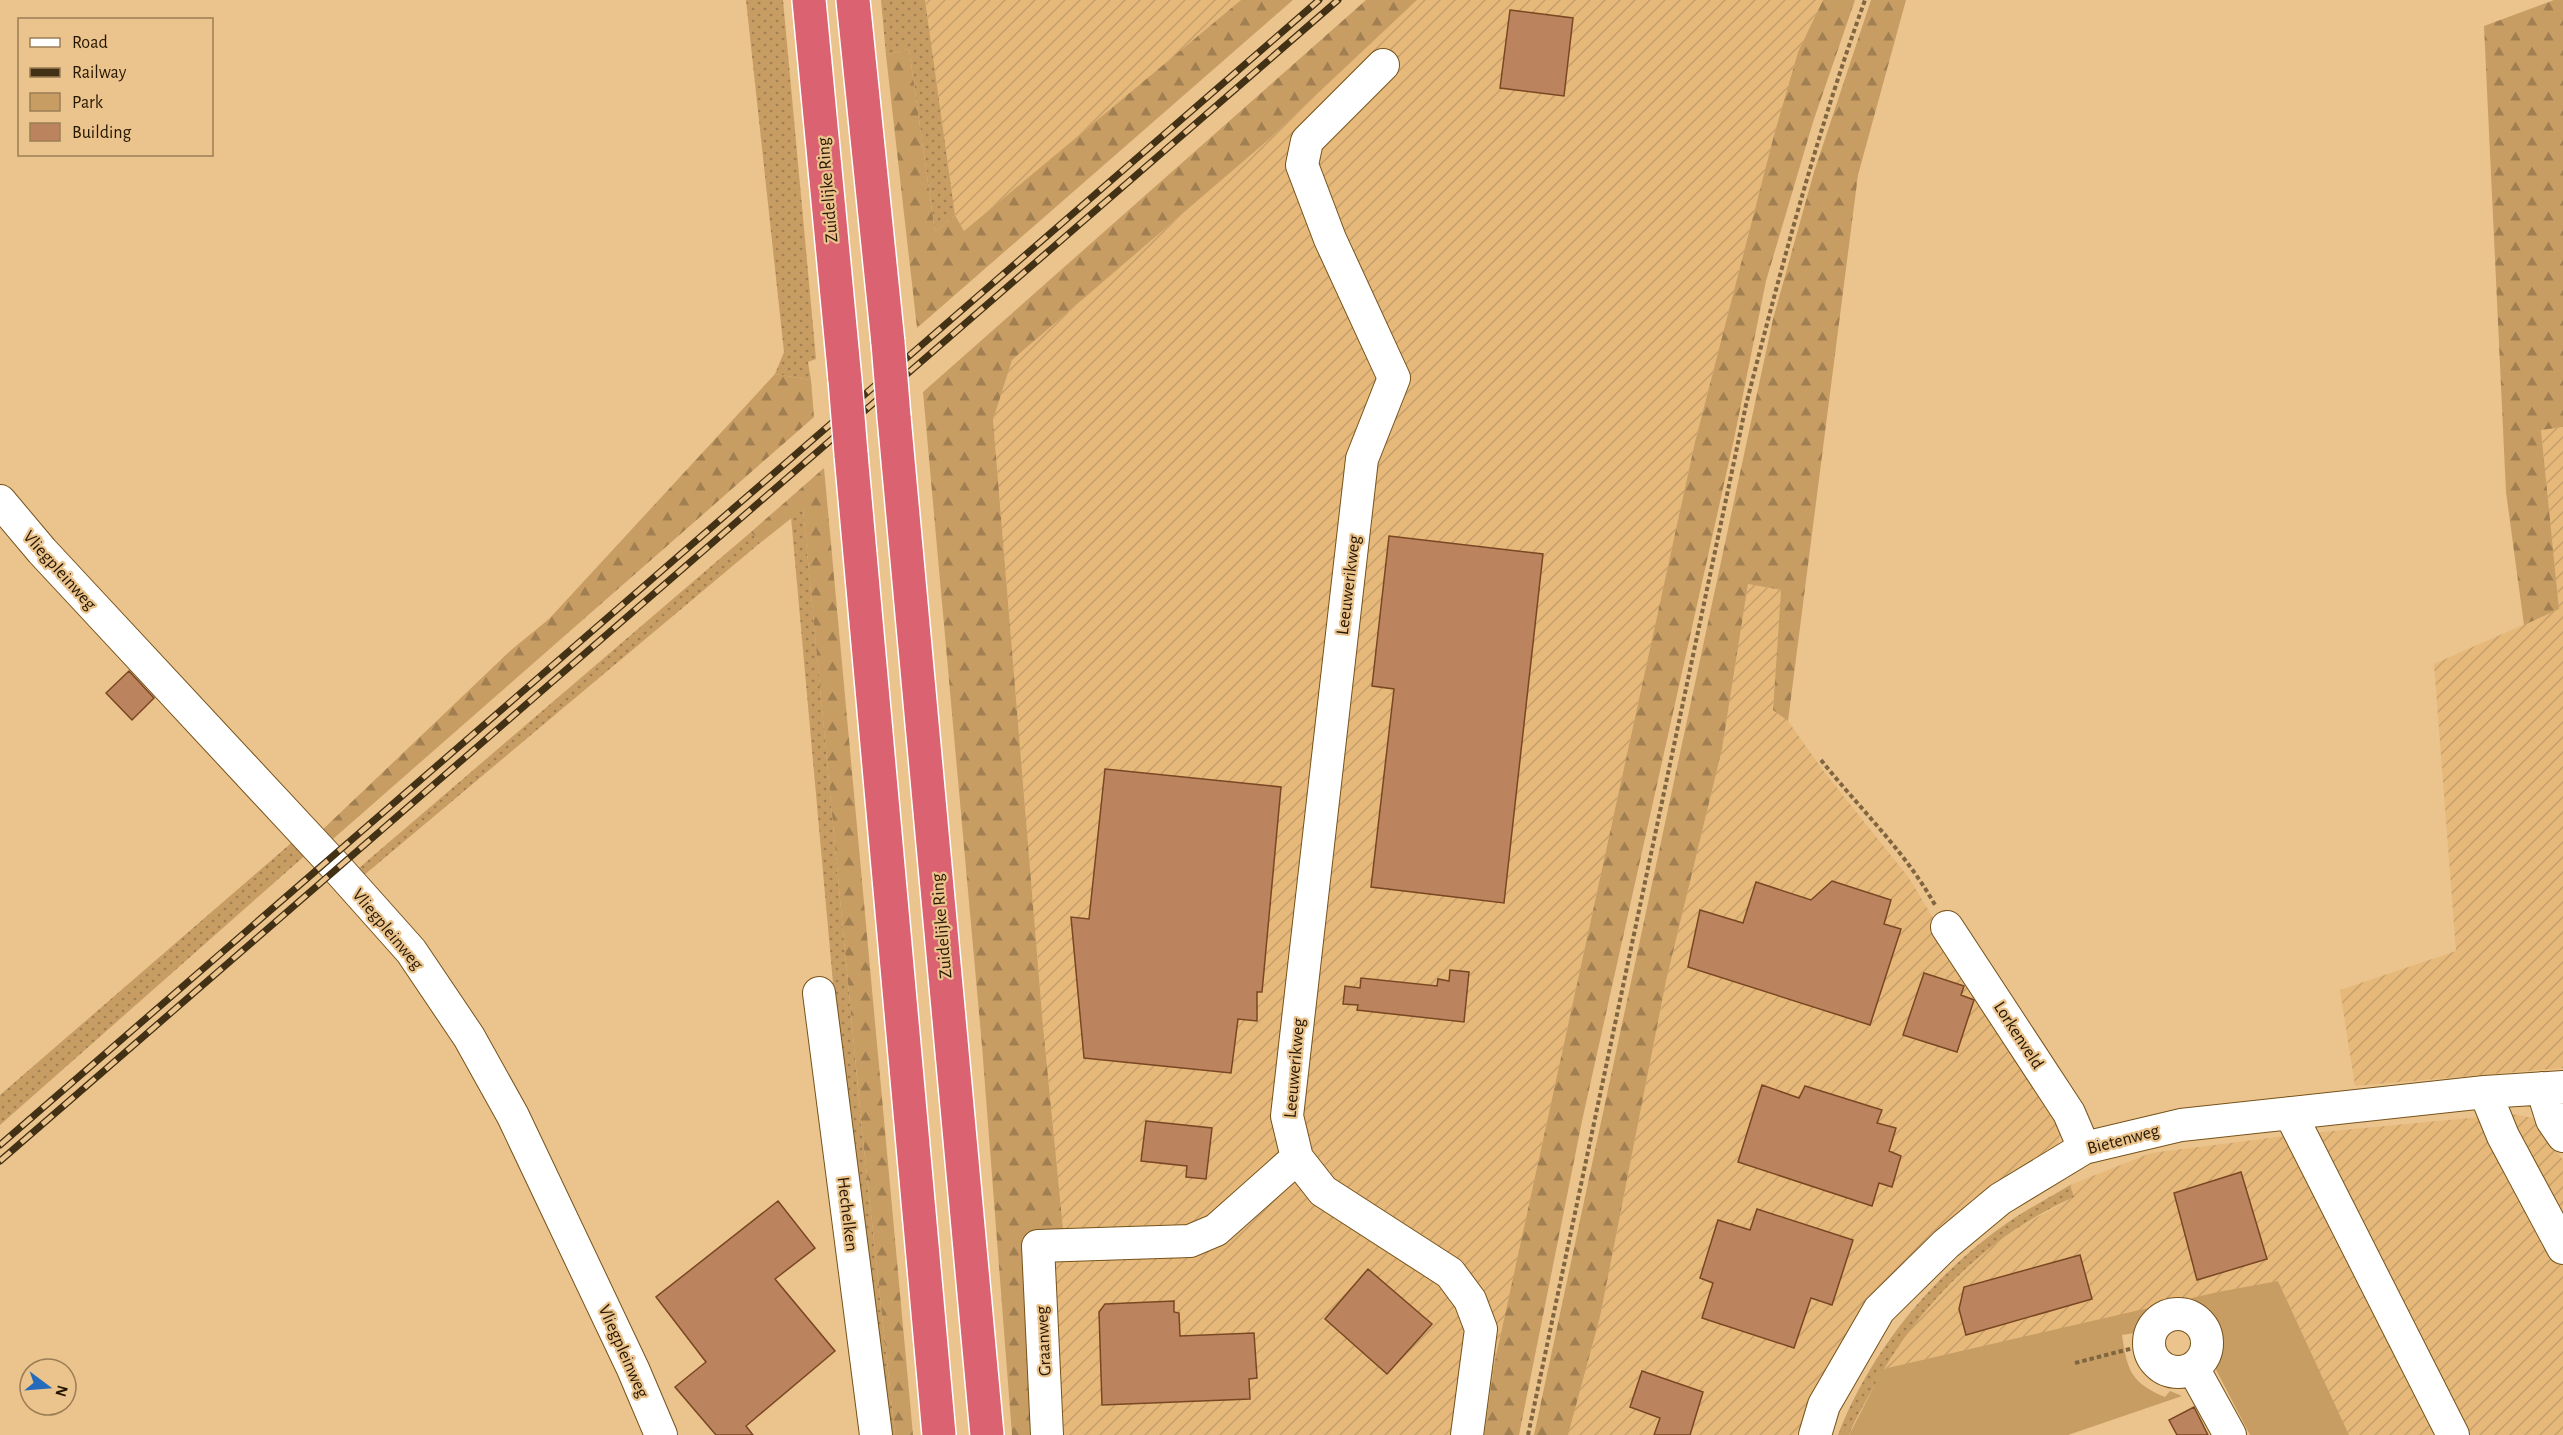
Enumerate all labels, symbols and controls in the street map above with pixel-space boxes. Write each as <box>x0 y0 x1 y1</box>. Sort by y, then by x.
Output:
legend <box>18 18 213 156</box>
text: Road <box>72 34 108 52</box>
text: Railway <box>72 64 127 82</box>
text: Park <box>72 94 104 112</box>
text: Building <box>72 124 132 142</box>
street label: Zuidelijke Ring <box>814 136 842 243</box>
street label: Vliegpleinweg <box>19 528 99 614</box>
street label: Leeuwerikweg <box>1334 534 1364 636</box>
street label: Zuidelijke Ring <box>928 872 956 979</box>
street label: Vliegpleinweg <box>348 886 426 974</box>
street label: Lorkenveld <box>1990 999 2046 1072</box>
street label: Leeuwerikweg <box>1282 1017 1308 1119</box>
street label: Bietenweg <box>2085 1122 2161 1158</box>
street label: Hechelken <box>834 1176 860 1252</box>
street label: Vliegpleinweg <box>595 1302 652 1401</box>
street label: Graanweg <box>1033 1305 1055 1376</box>
north arrow <box>18 1357 78 1417</box>
text: N <box>52 1383 71 1398</box>

